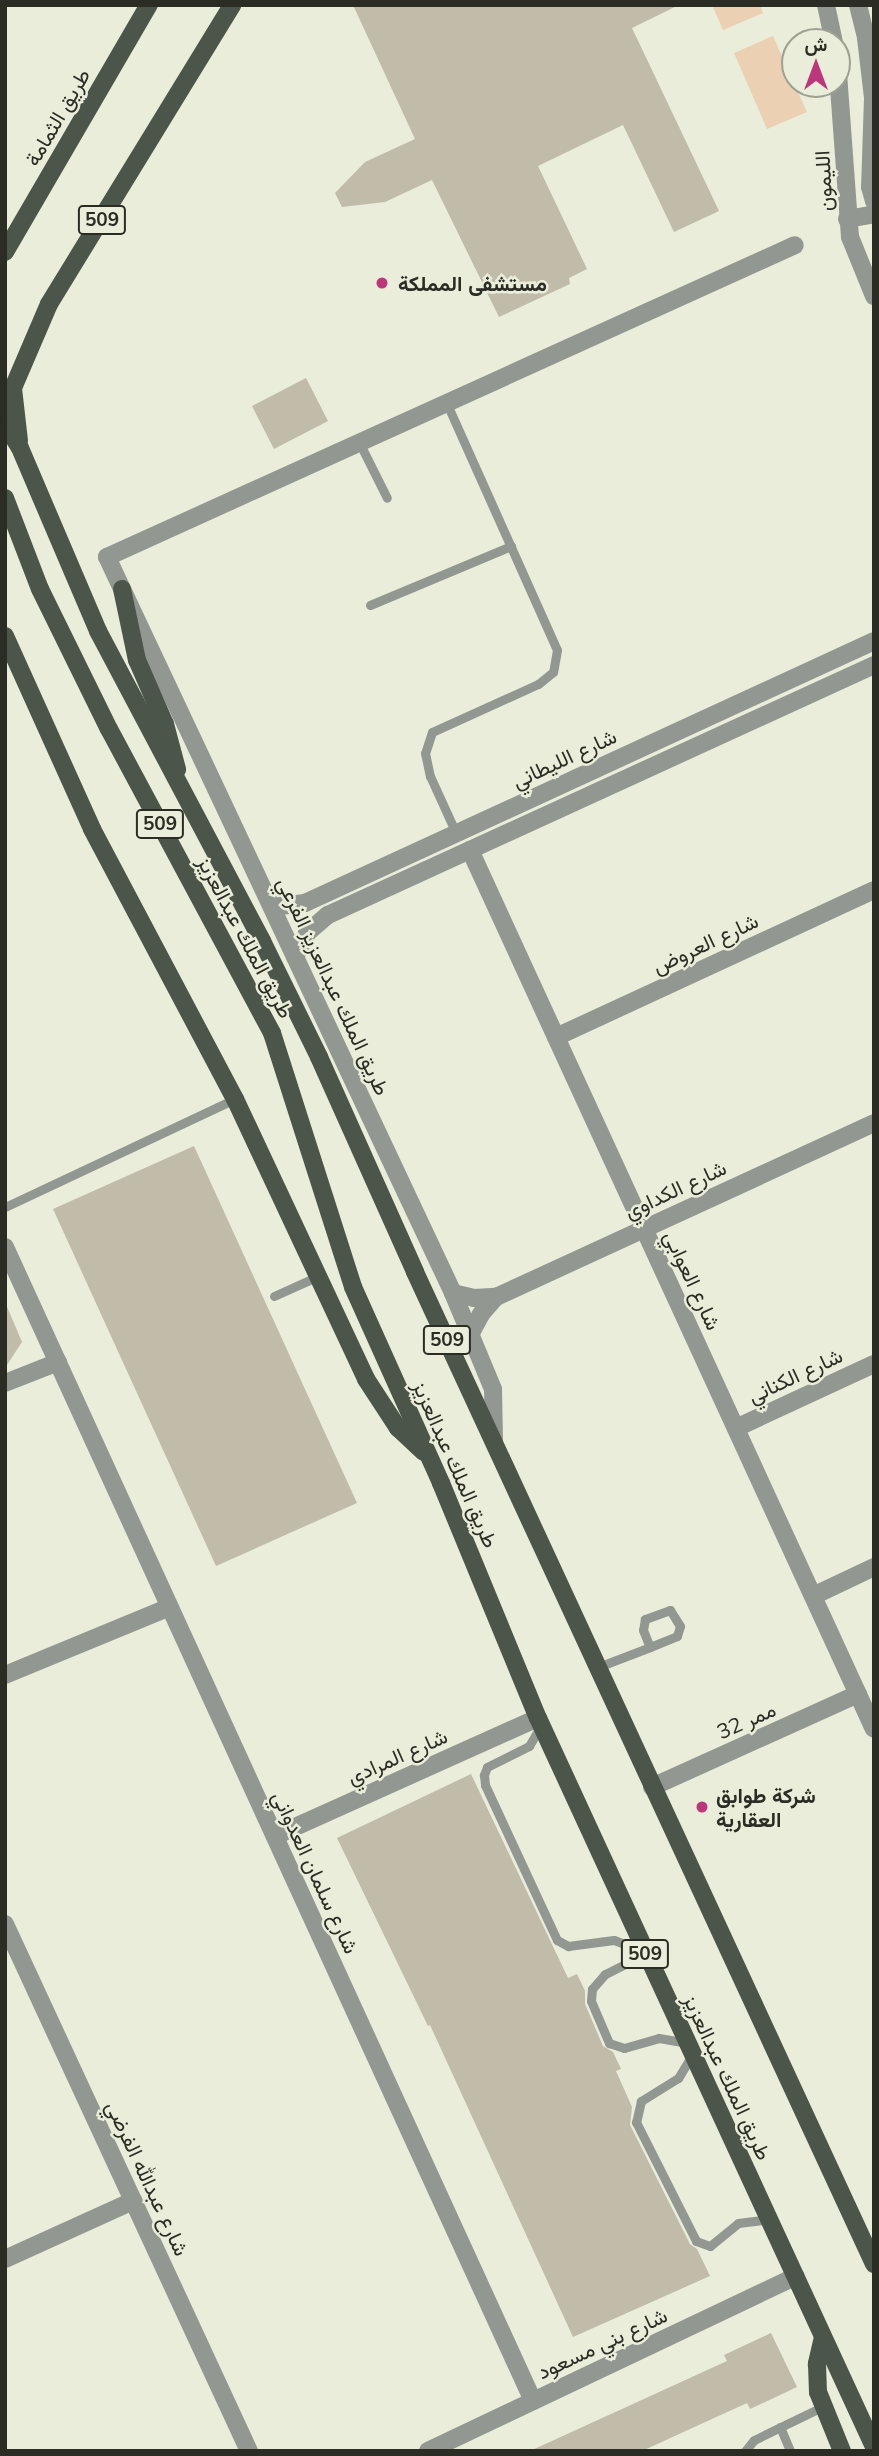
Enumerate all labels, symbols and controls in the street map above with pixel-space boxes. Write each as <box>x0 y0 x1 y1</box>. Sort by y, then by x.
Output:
north arrow <box>781 28 851 98</box>
text: ش <box>805 32 827 56</box>
street label: طريق الثمامة <box>19 64 95 170</box>
street label: الليمون <box>809 150 837 212</box>
road number: 509 <box>78 204 126 235</box>
place label: مستشفى المملكة <box>398 270 547 296</box>
marker: مستشفى المملكة <box>372 273 392 293</box>
street label: شارع الليطاني <box>508 723 620 793</box>
road number: 509 <box>136 808 184 839</box>
street label: طريق الملك عبدالعزيز <box>193 852 299 1022</box>
street label: طريق الملك عبدالعزيز الفرعي <box>272 873 396 1099</box>
street label: شارع العروض <box>648 907 762 979</box>
street label: شارع الكداوي <box>620 1154 730 1224</box>
street label: شارع العوابي <box>659 1226 727 1334</box>
road number: 509 <box>422 1324 472 1356</box>
street label: شارع الكناني <box>744 1342 846 1408</box>
street label: طريق الملك عبدالعزيز <box>408 1377 504 1551</box>
street label: ممر 32 <box>713 1696 779 1744</box>
street label: شارع المرادي <box>343 1723 451 1789</box>
place label: شركة طوابق العقارية <box>716 1782 816 1832</box>
street label: شارع سلمان العدواني <box>267 1787 365 1957</box>
marker: شركة طوابق العقارية <box>694 1799 710 1815</box>
road number: 509 <box>620 1938 670 1970</box>
street label: طريق الملك عبدالعزيز <box>679 1990 777 2164</box>
street label: شارع عبدالله الفرضي <box>101 2097 195 2259</box>
street label: شارع بني مسعود <box>533 2302 671 2384</box>

